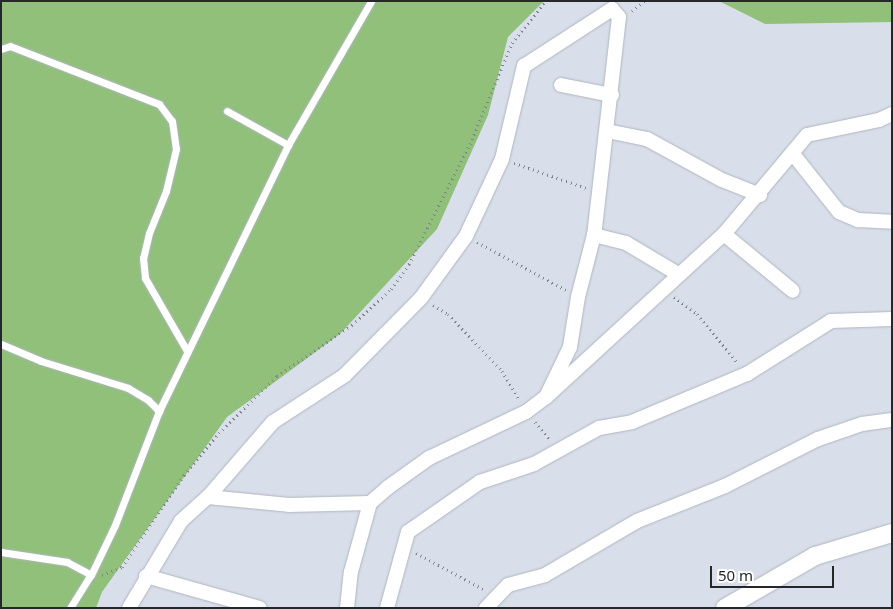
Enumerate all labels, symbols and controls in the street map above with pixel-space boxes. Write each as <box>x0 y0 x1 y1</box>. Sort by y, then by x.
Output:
scale bar <box>713 556 837 588</box>
text: 50 m <box>718 565 753 585</box>

